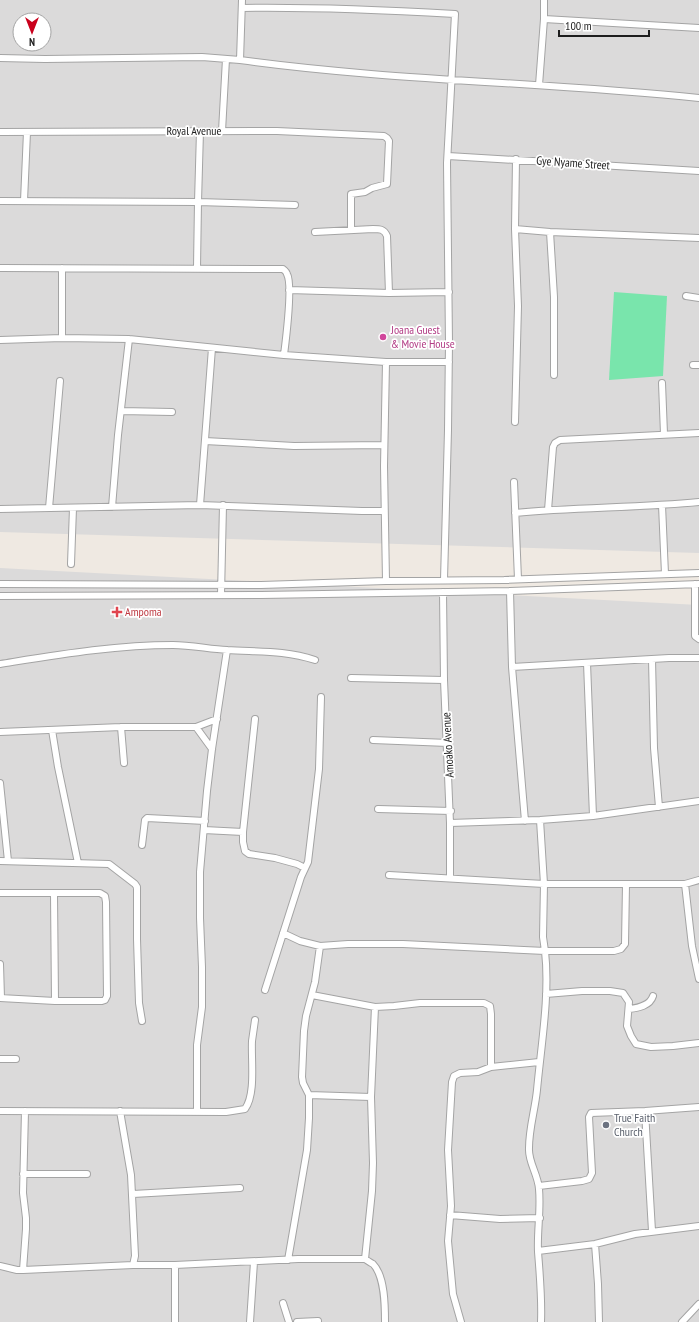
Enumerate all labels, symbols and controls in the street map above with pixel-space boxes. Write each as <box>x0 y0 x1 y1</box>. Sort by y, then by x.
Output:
north arrow <box>12 12 52 52</box>
scale bar <box>559 12 649 38</box>
text: 100 m <box>565 18 592 33</box>
text: N <box>29 35 35 49</box>
street label: Royal Avenue <box>166 123 222 138</box>
street label: Gye Nyame Street <box>536 152 611 173</box>
place label: Joana Guest & Movie House <box>390 322 455 351</box>
marker: Joana Guest & Movie House <box>378 332 388 342</box>
place label: Ampoma <box>125 604 162 619</box>
marker: Ampoma <box>112 607 122 617</box>
street label: Amoako Avenue <box>438 712 457 778</box>
place label: True Faith Church <box>614 1110 655 1139</box>
marker: True Faith Church <box>601 1120 611 1130</box>

